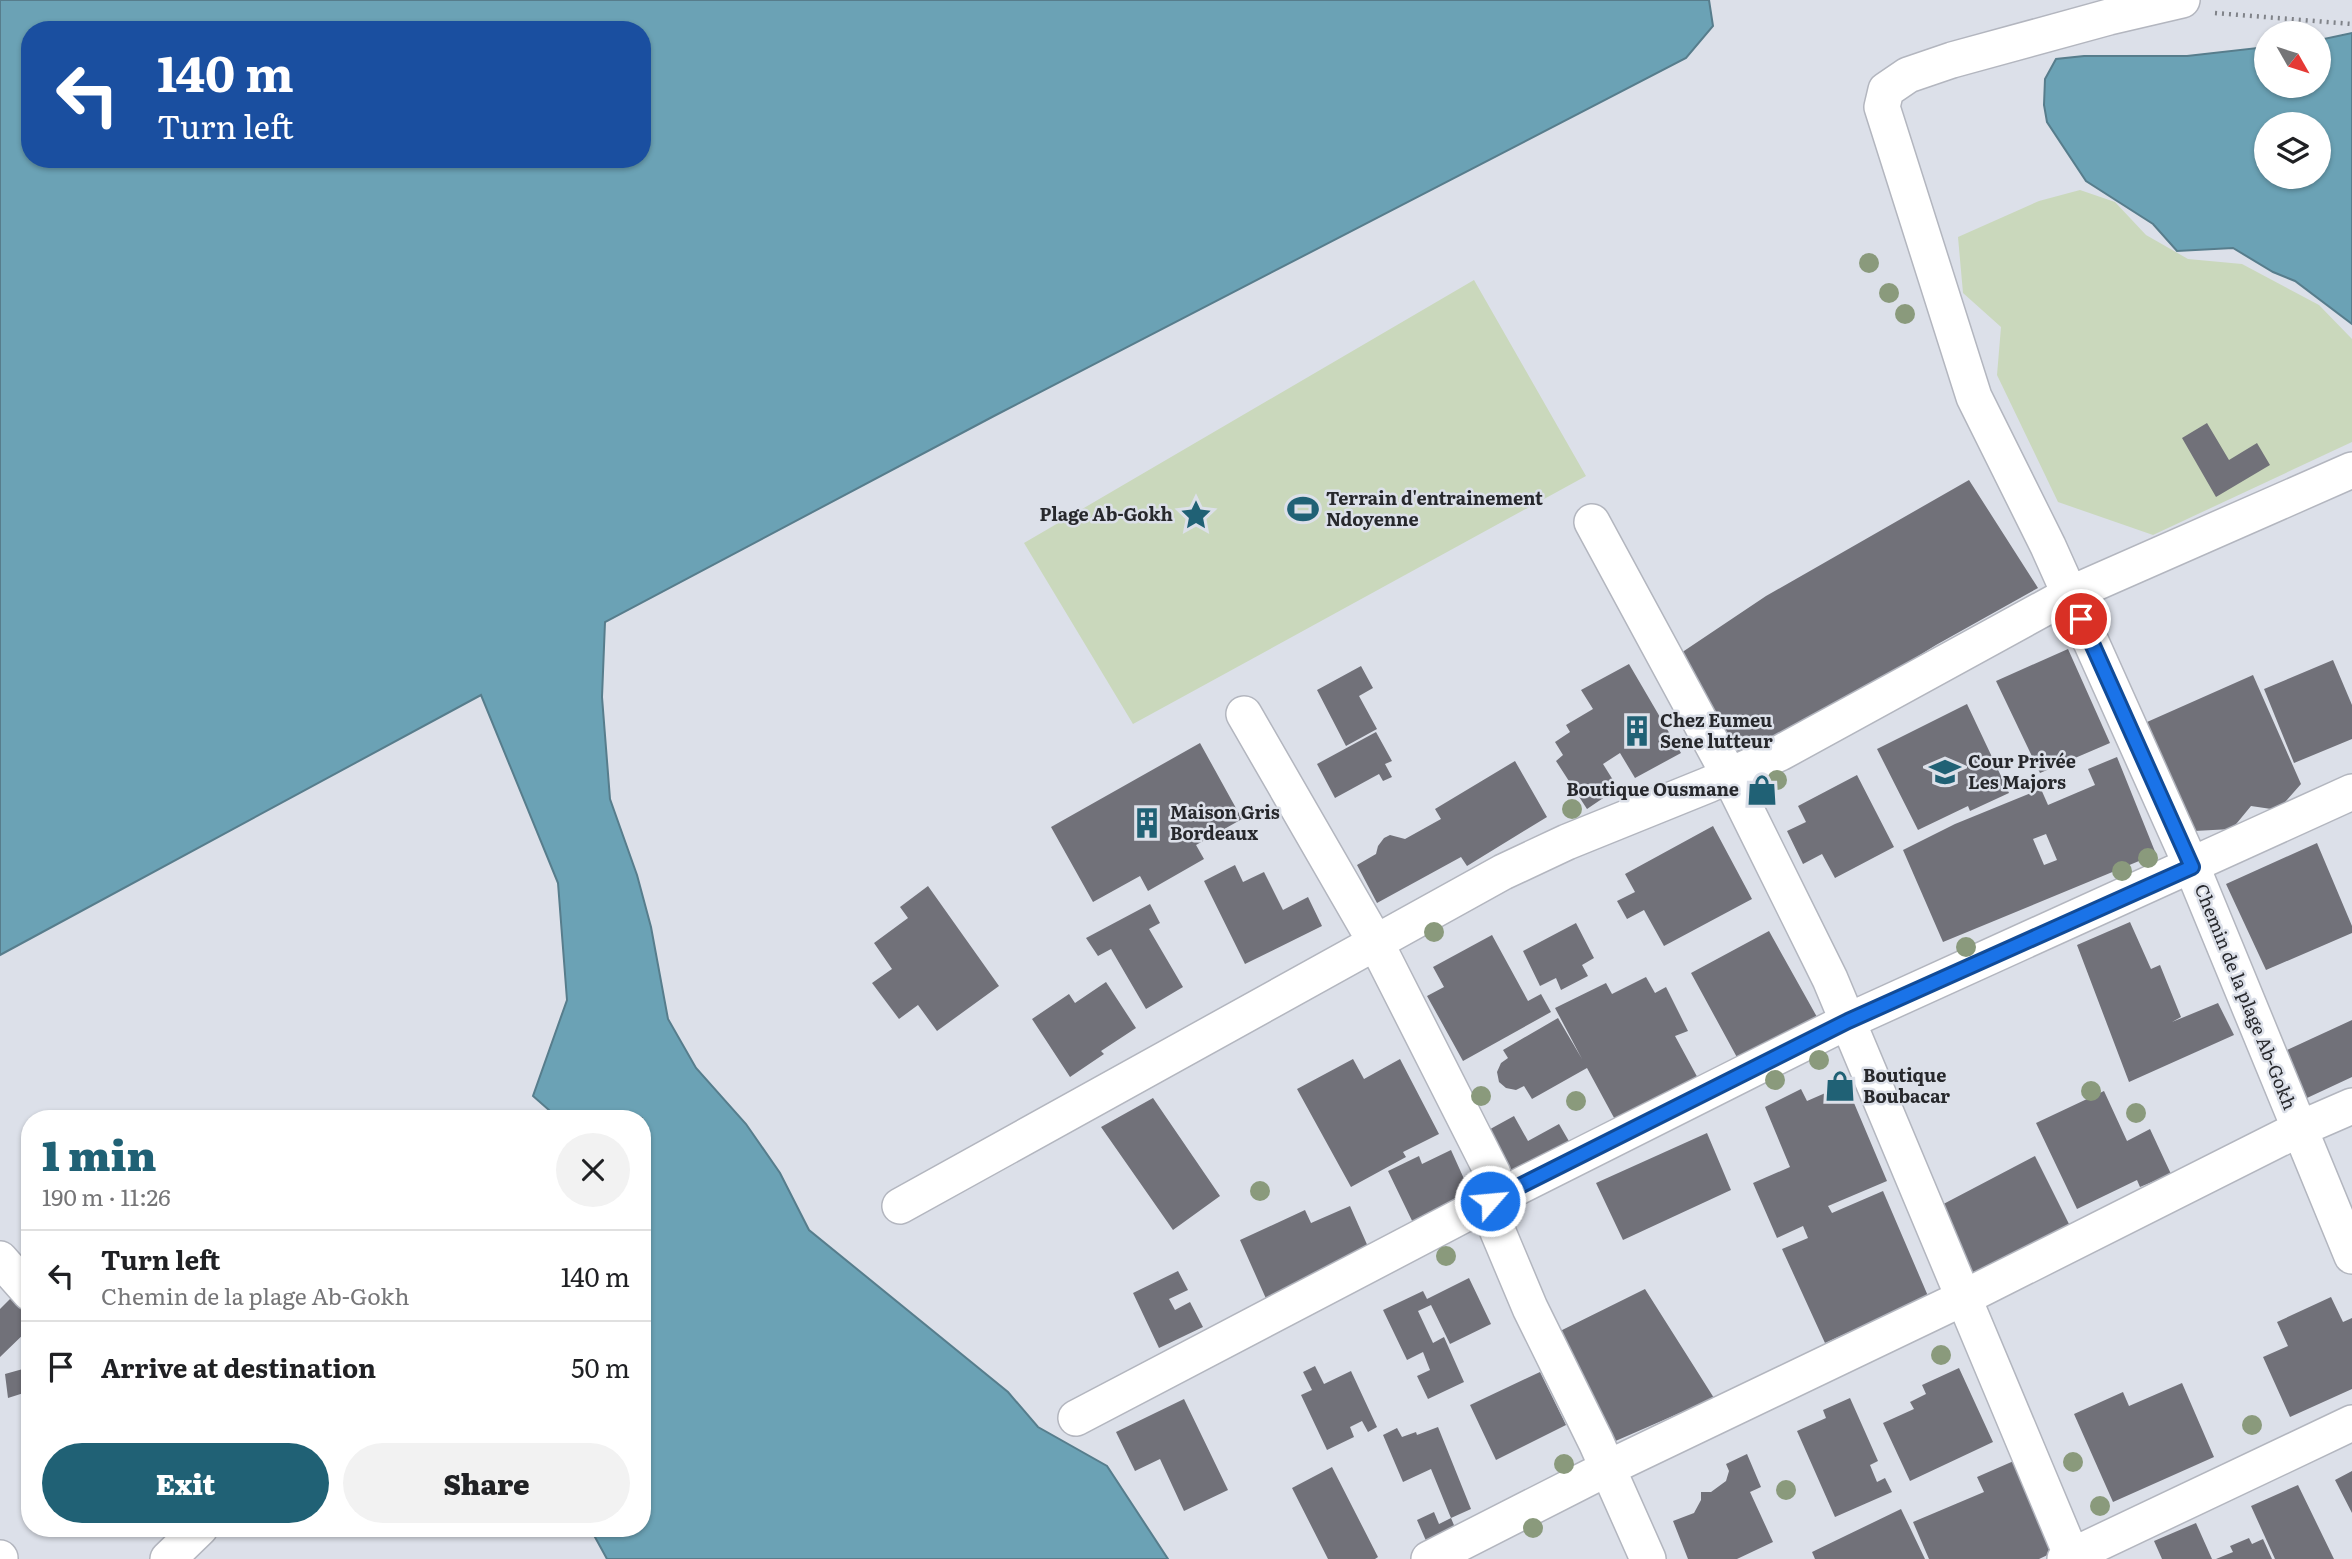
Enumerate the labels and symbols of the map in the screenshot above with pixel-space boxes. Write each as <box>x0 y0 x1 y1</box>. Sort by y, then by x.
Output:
north arrow <box>2254 21 2331 98</box>
place label: Terrain d'entrainement Ndoyenne <box>1326 484 1543 532</box>
sports icon: Terrain d'entrainement Ndoyenne <box>1286 492 1320 526</box>
place icon: Plage Ab-Gokh <box>1179 498 1213 532</box>
place label: Plage Ab-Gokh <box>1040 500 1173 527</box>
pin <box>2051 589 2111 649</box>
place label: Chez Eumeu Sene lutteur <box>1660 706 1773 754</box>
building icon: Chez Eumeu Sene lutteur <box>1620 714 1654 748</box>
place label: Cour Privée Les Majors <box>1968 747 2076 795</box>
school or university icon: Cour Privée Les Majors <box>1928 755 1962 789</box>
shop icon: Boutique Ousmane <box>1745 773 1779 807</box>
place label: Boutique Ousmane <box>1566 775 1739 802</box>
place label: Maison Gris Bordeaux <box>1170 798 1280 846</box>
building icon: Maison Gris Bordeaux <box>1130 806 1164 840</box>
street label: Chemin de la plage Ab-Gokh <box>2189 879 2304 1114</box>
place label: Boutique Boubacar <box>1863 1061 1950 1109</box>
shop icon: Boutique Boubacar <box>1823 1069 1857 1103</box>
position arrow <box>1453 1164 1527 1238</box>

